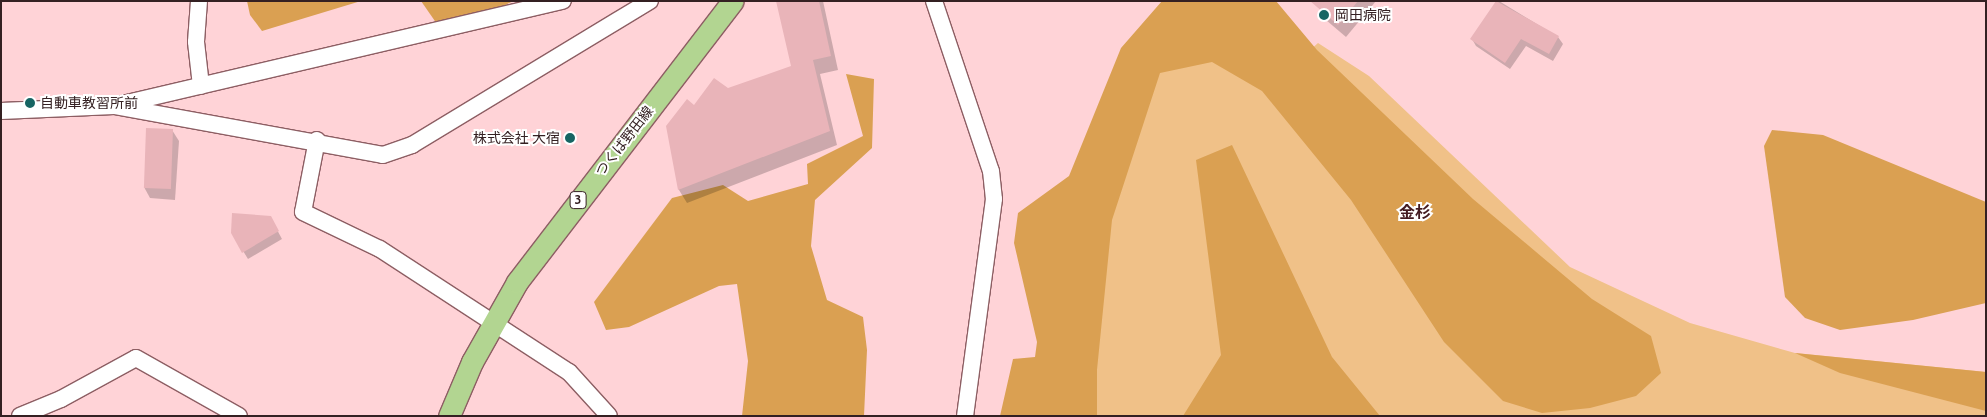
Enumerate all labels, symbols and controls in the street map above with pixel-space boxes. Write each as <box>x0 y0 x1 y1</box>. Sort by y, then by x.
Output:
place label: 岡田病院 <box>1335 7 1391 23</box>
marker: 岡田病院 <box>1317 8 1331 22</box>
place label: 自動車教習所前 <box>40 95 138 111</box>
marker: 自動車教習所前 <box>24 97 36 109</box>
street label: つくば野田線 <box>592 103 656 179</box>
place label: 株式会社 大宿 <box>473 130 560 146</box>
marker: 株式会社 大宿 <box>564 132 576 144</box>
road number: 3 <box>569 190 587 210</box>
district label: 金杉 <box>1399 202 1431 222</box>

